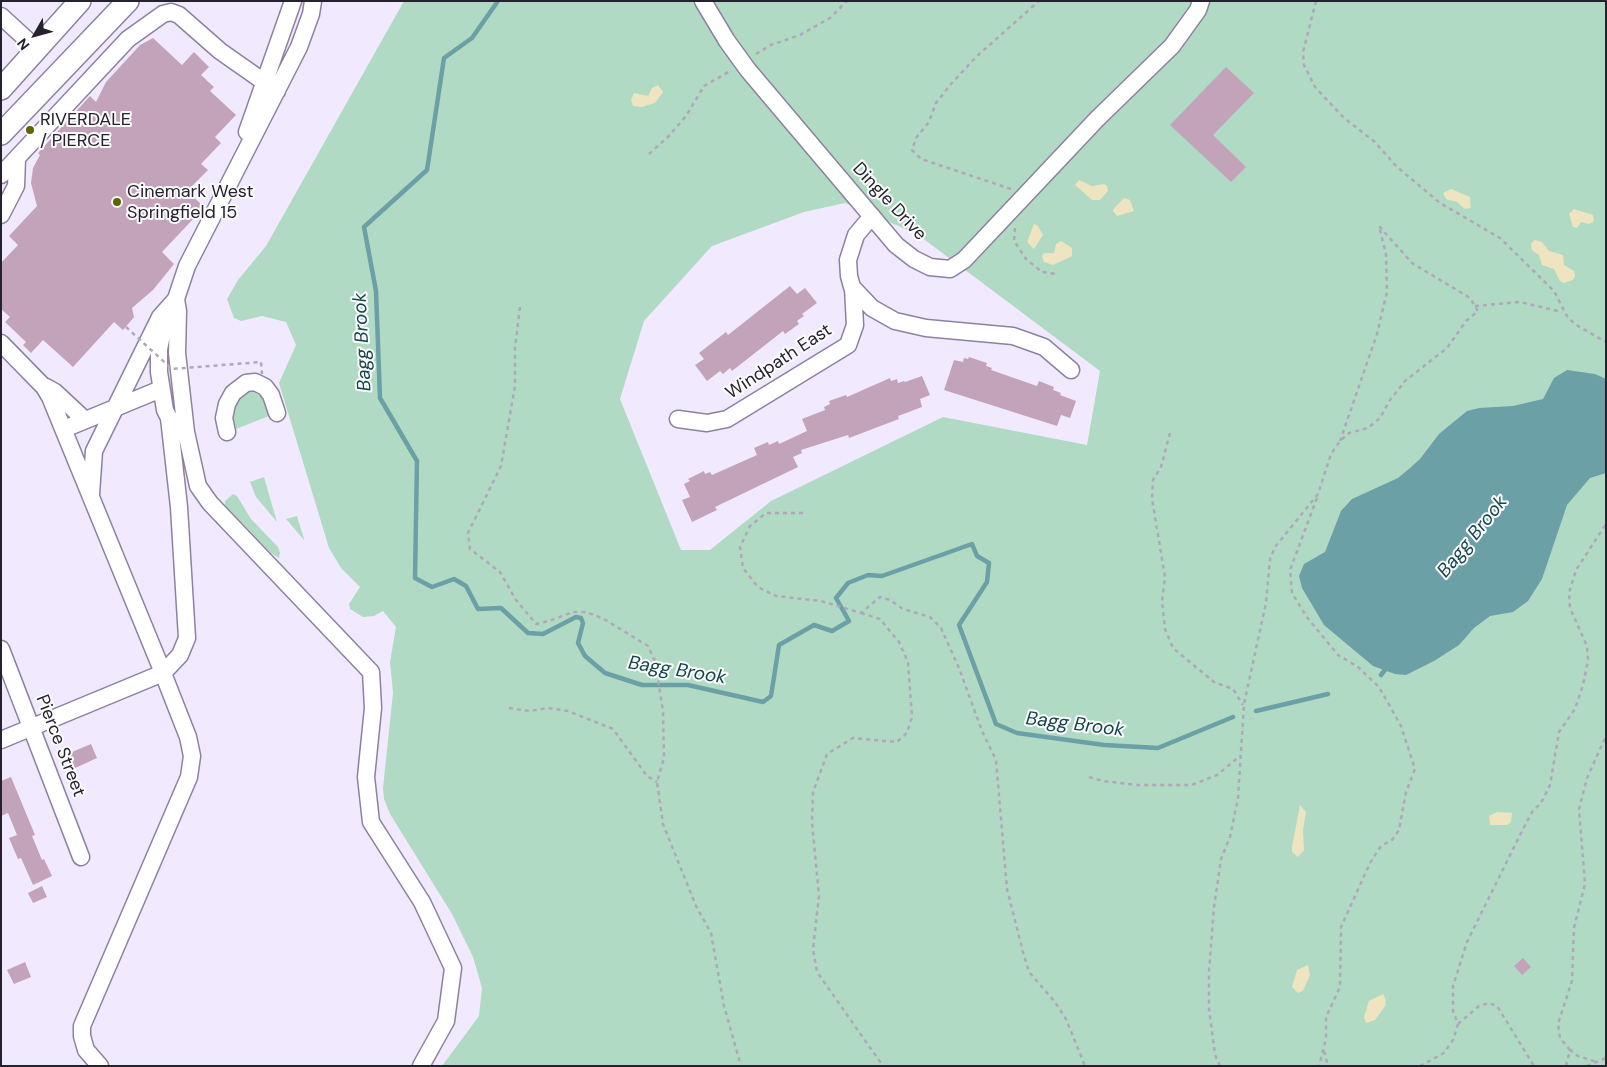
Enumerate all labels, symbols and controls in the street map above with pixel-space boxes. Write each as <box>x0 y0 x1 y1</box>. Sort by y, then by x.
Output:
north arrow <box>10 10 60 60</box>
text: N <box>13 35 33 54</box>
place label: RIVERDALE / PIERCE <box>40 109 131 152</box>
marker: RIVERDALE / PIERCE <box>24 124 36 136</box>
street label: Dingle Drive <box>847 159 931 245</box>
place label: Cinemark West Springfield 15 <box>127 181 254 223</box>
marker: Cinemark West Springfield 15 <box>111 196 123 208</box>
water label: Bagg Brook <box>349 292 377 392</box>
street label: Windpath East <box>722 320 836 404</box>
water label: Bagg Brook <box>1433 491 1513 583</box>
water label: Bagg Brook <box>626 652 728 690</box>
street label: Pierce Street <box>31 692 89 800</box>
water label: Bagg Brook <box>1025 708 1125 742</box>

